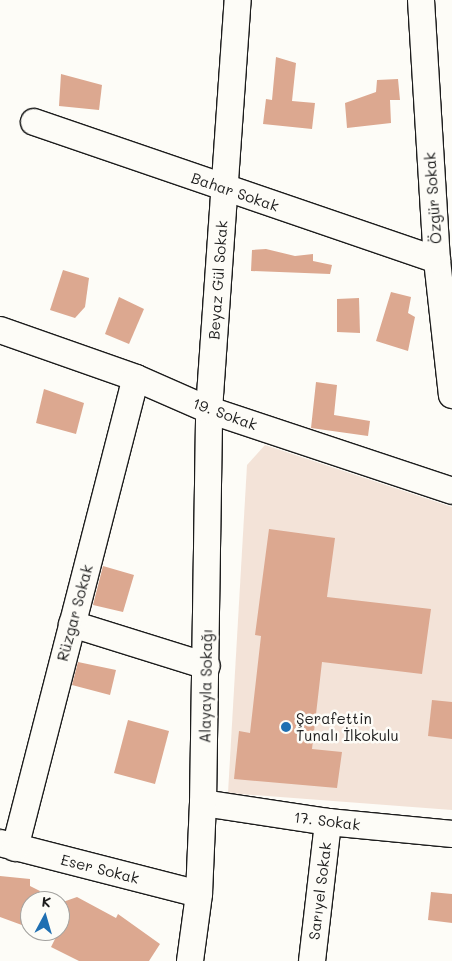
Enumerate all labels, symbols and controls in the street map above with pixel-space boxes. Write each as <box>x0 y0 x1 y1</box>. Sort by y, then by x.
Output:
street label: Özgür Sokak <box>421 151 445 245</box>
street label: Bahar Sokak <box>189 169 281 215</box>
street label: Beyaz Gül Sokak <box>205 220 231 340</box>
street label: 19. Sokak <box>190 394 260 434</box>
street label: Rüzgar Sokak <box>53 563 97 663</box>
street label: Alayayla Sokağı <box>196 629 216 743</box>
place label: Şerafettin Tunalı İlkokulu <box>296 709 399 744</box>
marker: Şerafettin Tunalı İlkokulu <box>280 721 292 733</box>
street label: 17. Sokak <box>293 808 361 834</box>
street label: Sarıyel Sokak <box>305 841 335 941</box>
street label: Eser Sokak <box>59 851 141 887</box>
north arrow <box>20 891 70 941</box>
text: K <box>41 892 52 912</box>

